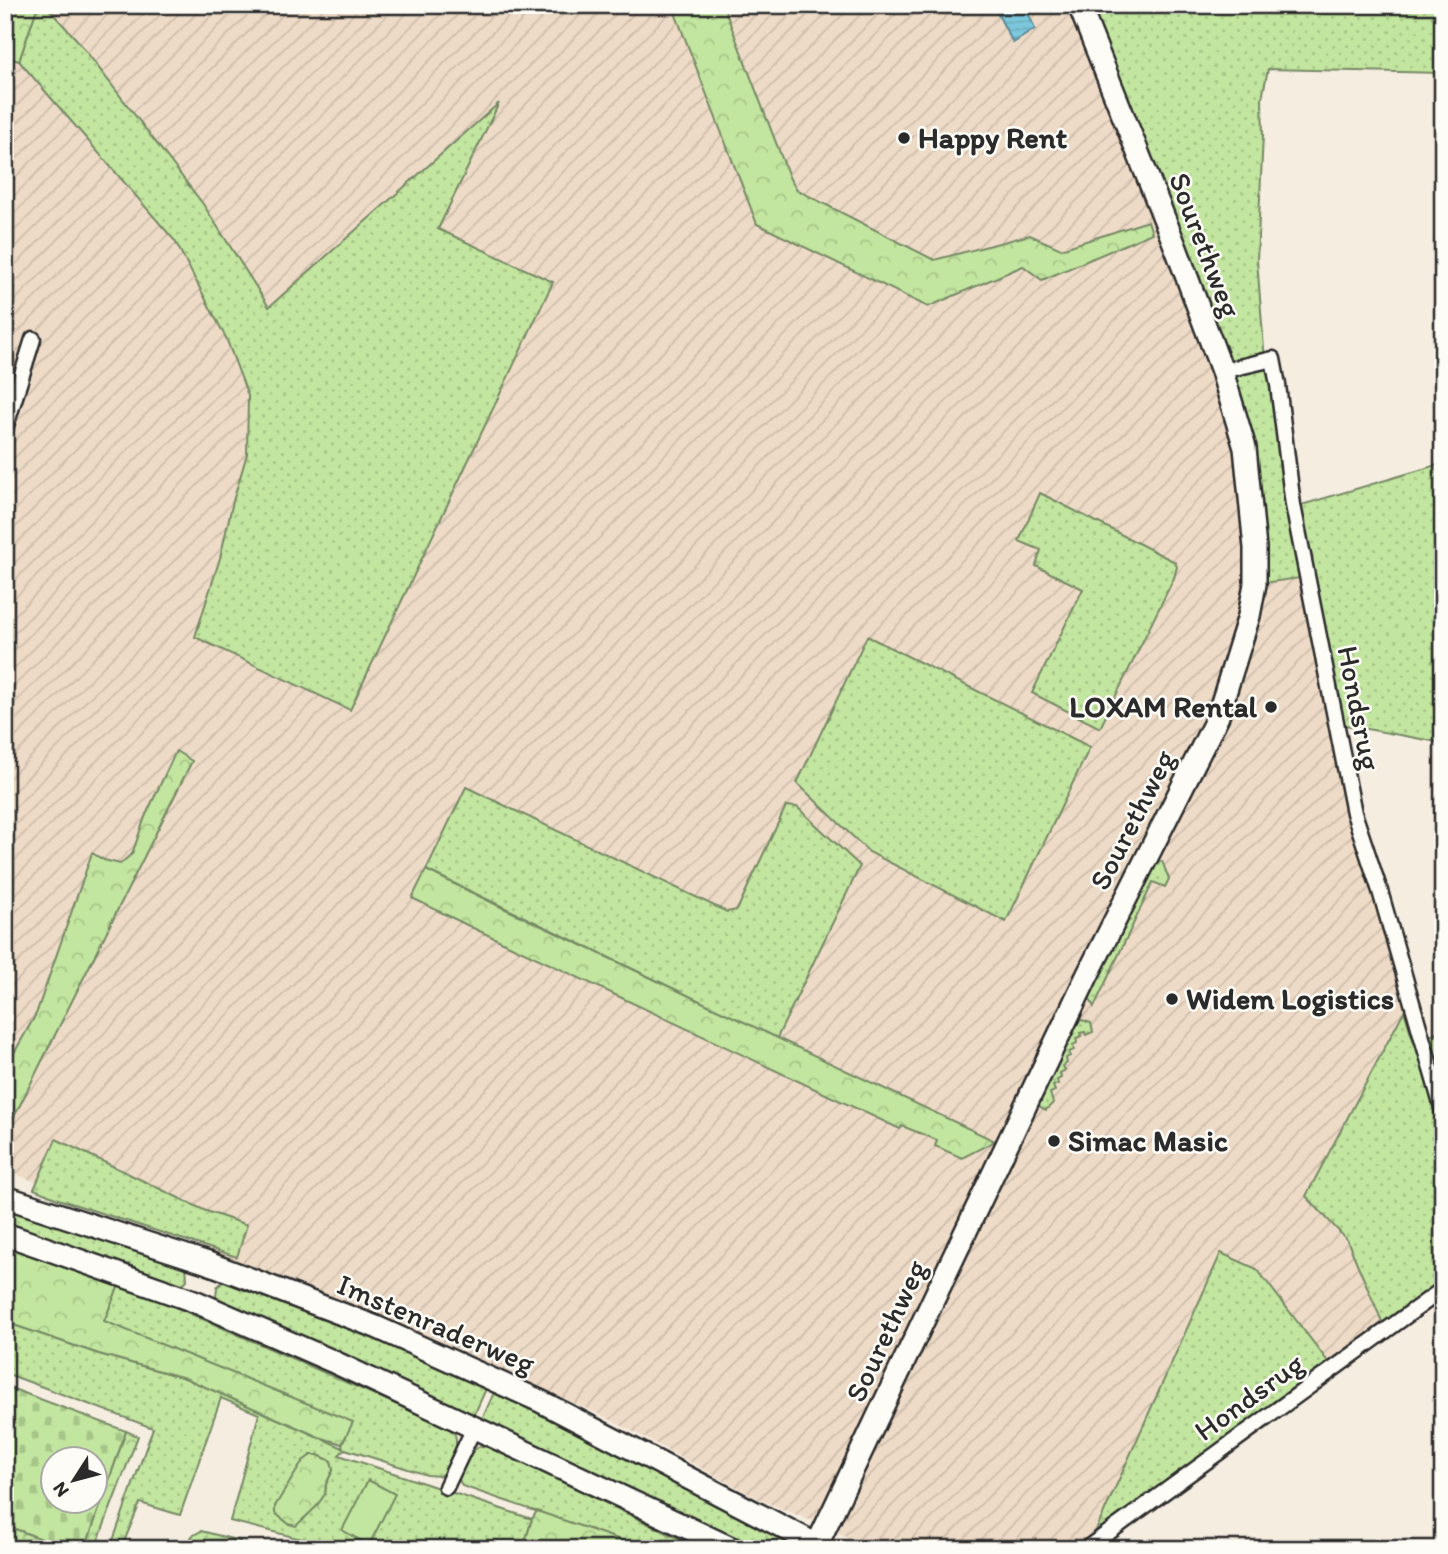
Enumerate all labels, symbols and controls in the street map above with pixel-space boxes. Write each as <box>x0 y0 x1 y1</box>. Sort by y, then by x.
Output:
place label: Happy Rent <box>918 119 1068 156</box>
marker: Happy Rent <box>896 130 912 146</box>
street label: Sourethweg <box>1161 167 1250 323</box>
street label: Hondsrug <box>1329 642 1390 774</box>
place label: LOXAM Rental <box>1069 688 1257 725</box>
marker: LOXAM Rental <box>1263 699 1279 715</box>
street label: Sourethweg <box>1081 743 1183 896</box>
place label: Widem Logistics <box>1186 980 1394 1017</box>
marker: Widem Logistics <box>1164 991 1180 1007</box>
place label: Simac Masic <box>1068 1122 1228 1159</box>
marker: Simac Masic <box>1046 1133 1062 1149</box>
street label: Sourethweg <box>837 1253 935 1408</box>
street label: Imstenraderweg <box>332 1265 541 1382</box>
street label: Hondsrug <box>1187 1344 1311 1449</box>
north arrow <box>38 1446 108 1516</box>
text: N <box>48 1478 74 1502</box>

